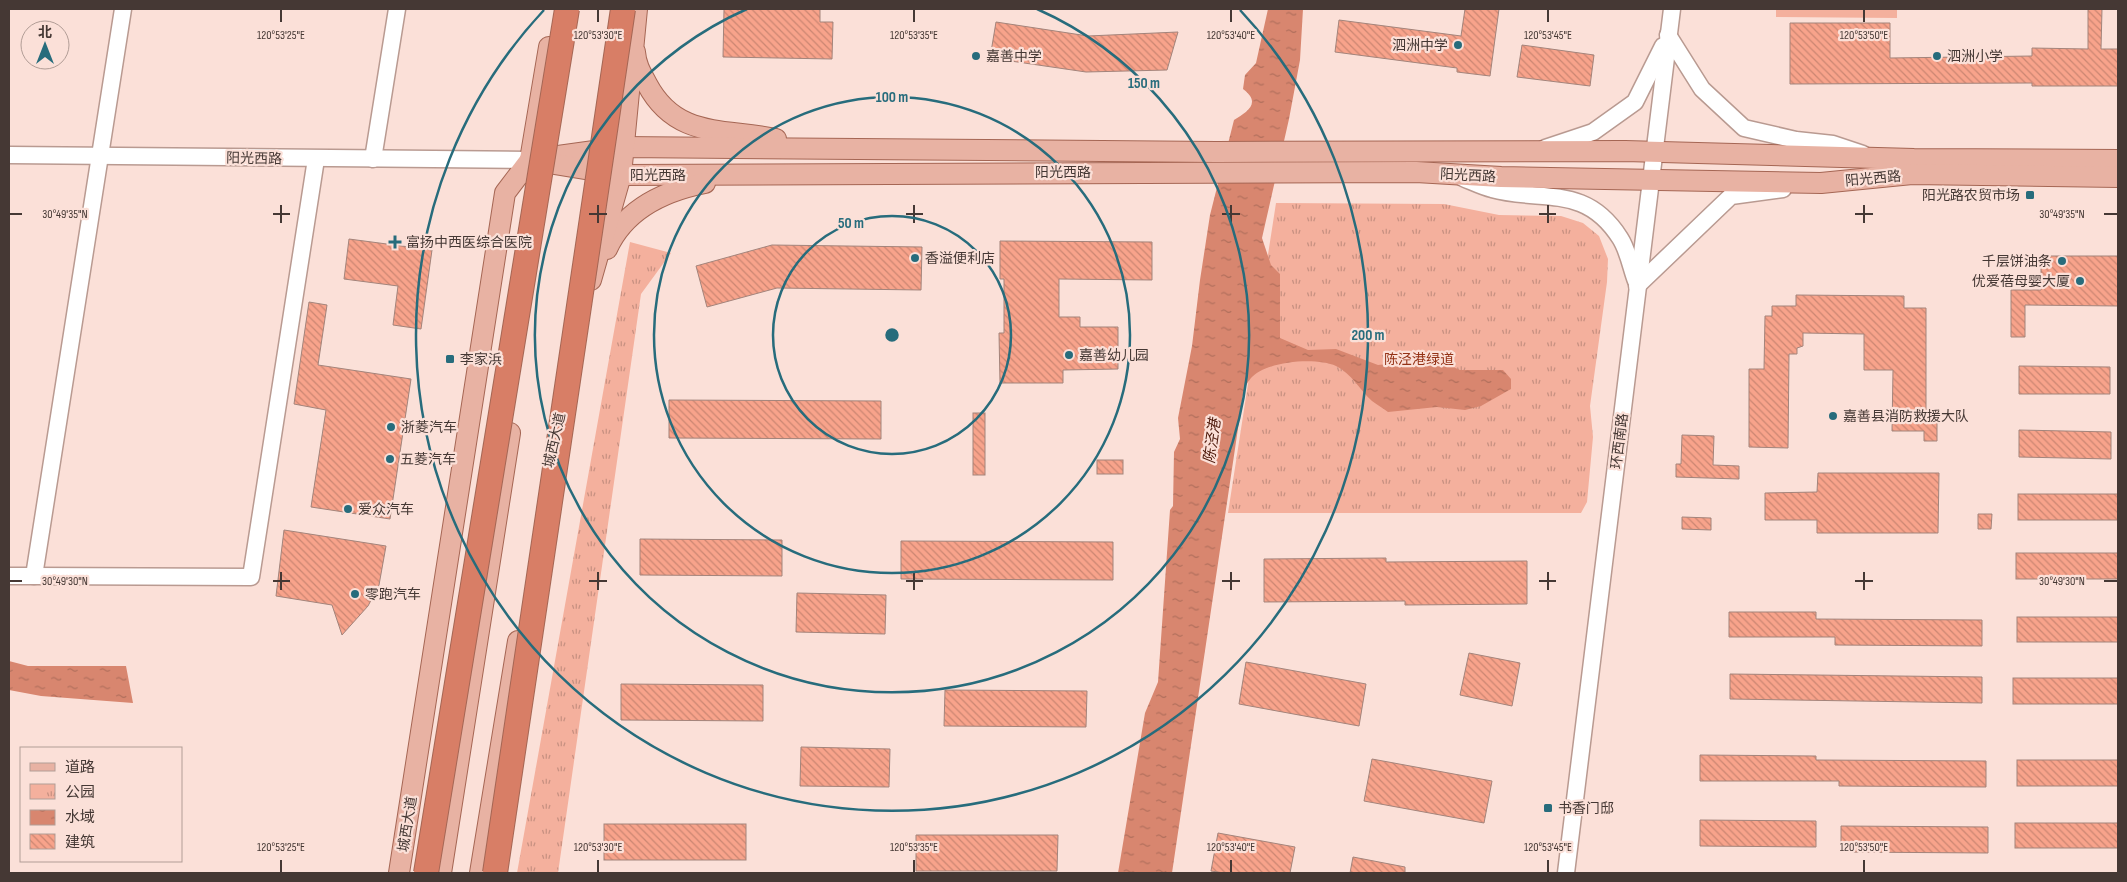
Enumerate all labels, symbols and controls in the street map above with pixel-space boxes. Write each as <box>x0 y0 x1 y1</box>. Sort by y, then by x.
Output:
north arrow <box>20 20 70 70</box>
text: 北 <box>38 24 52 41</box>
text: 120°53'25"E <box>257 28 305 43</box>
text: 120°53'30"E <box>574 28 622 43</box>
text: 120°53'35"E <box>890 28 938 43</box>
text: 120°53'40"E <box>1207 28 1255 43</box>
text: 120°53'45"E <box>1524 28 1572 43</box>
text: 120°53'50"E <box>1840 28 1888 43</box>
place label: 泗洲中学 <box>1392 37 1448 54</box>
marker: 泗洲中学 <box>1452 39 1464 51</box>
place label: 嘉善中学 <box>986 48 1042 65</box>
place label: 泗洲小学 <box>1947 48 2003 65</box>
marker: 嘉善中学 <box>970 50 982 62</box>
marker: 泗洲小学 <box>1931 50 1943 62</box>
text: 150 m <box>1128 74 1160 93</box>
text: 100 m <box>876 88 908 107</box>
street label: 阳光西路 <box>226 150 282 167</box>
street label: 阳光西路 <box>1035 164 1091 181</box>
street label: 阳光西路 <box>1440 166 1496 185</box>
street label: 阳光西路 <box>630 167 686 184</box>
street label: 阳光西路 <box>1844 168 1902 189</box>
place label: 阳光路农贸市场 <box>1922 187 2020 204</box>
marker: 阳光路农贸市场 <box>2024 189 2036 201</box>
text: 30°49'35"N <box>42 207 88 222</box>
text: 30°49'35"N <box>2039 207 2085 222</box>
text: 50 m <box>838 214 864 233</box>
place label: 富扬中西医综合医院 <box>406 234 532 251</box>
marker: 富扬中西医综合医院 <box>388 235 402 249</box>
place label: 香溢便利店 <box>925 250 995 267</box>
marker: 香溢便利店 <box>909 252 921 264</box>
place label: 千层饼油条 <box>1982 253 2052 270</box>
marker: 千层饼油条 <box>2056 255 2068 267</box>
place label: 优爱蓓母婴大厦 <box>1972 273 2070 290</box>
marker: 优爱蓓母婴大厦 <box>2074 275 2086 287</box>
centre of rings <box>883 326 901 344</box>
text: 200 m <box>1351 326 1385 345</box>
place label: 嘉善幼儿园 <box>1079 347 1149 364</box>
marker: 嘉善幼儿园 <box>1063 349 1075 361</box>
place label: 李家浜 <box>460 351 502 368</box>
park label: 陈泾港绿道 <box>1384 351 1454 368</box>
marker: 李家浜 <box>444 353 456 365</box>
place label: 嘉善县消防救援大队 <box>1843 408 1969 425</box>
marker: 嘉善县消防救援大队 <box>1827 410 1839 422</box>
street label: 城西大道 <box>540 411 569 469</box>
street label: 环西南路 <box>1608 412 1631 470</box>
water label: 陈泾港 <box>1200 415 1225 465</box>
place label: 浙菱汽车 <box>401 419 457 436</box>
marker: 浙菱汽车 <box>385 421 397 433</box>
place label: 五菱汽车 <box>400 451 456 468</box>
marker: 五菱汽车 <box>384 453 396 465</box>
place label: 爱众汽车 <box>358 501 414 518</box>
marker: 爱众汽车 <box>342 503 354 515</box>
text: 30°49'30"N <box>42 574 88 589</box>
text: 30°49'30"N <box>2039 574 2085 589</box>
place label: 零跑汽车 <box>365 586 421 603</box>
marker: 零跑汽车 <box>349 588 361 600</box>
legend <box>20 747 182 862</box>
text: 道路 <box>65 758 95 777</box>
text: 公园 <box>65 783 95 802</box>
street label: 城西大道 <box>395 795 420 853</box>
place label: 书香门邸 <box>1558 800 1614 817</box>
marker: 书香门邸 <box>1542 802 1554 814</box>
text: 水域 <box>65 808 95 827</box>
text: 建筑 <box>65 833 95 852</box>
text: 120°53'25"E <box>257 840 305 855</box>
text: 120°53'30"E <box>574 840 622 855</box>
text: 120°53'35"E <box>890 840 938 855</box>
text: 120°53'40"E <box>1207 840 1255 855</box>
text: 120°53'45"E <box>1524 840 1572 855</box>
text: 120°53'50"E <box>1840 840 1888 855</box>

